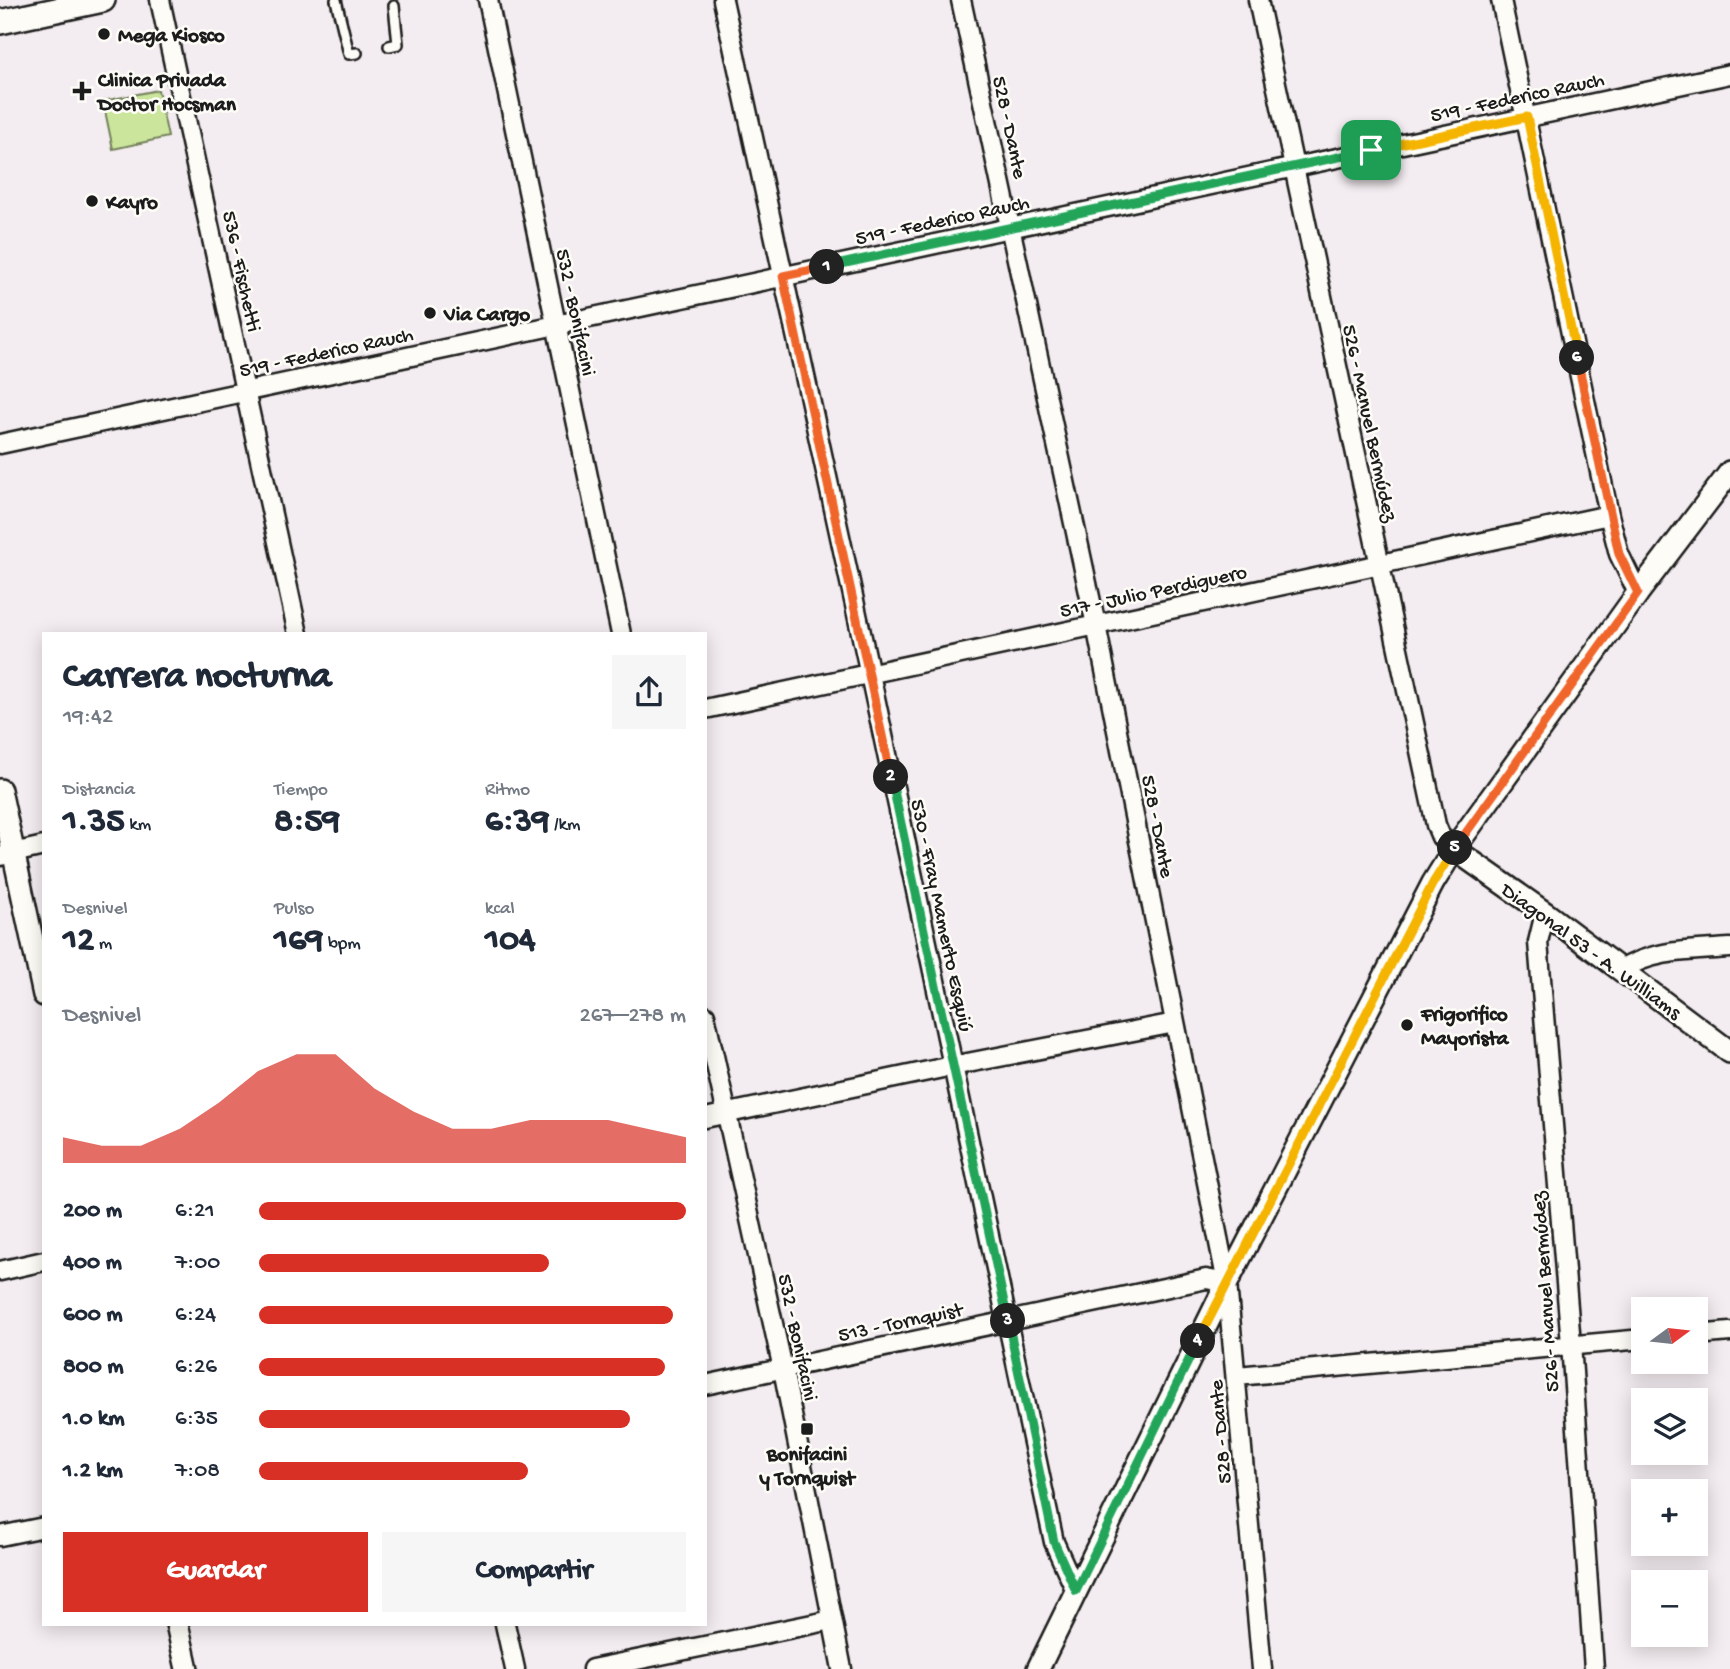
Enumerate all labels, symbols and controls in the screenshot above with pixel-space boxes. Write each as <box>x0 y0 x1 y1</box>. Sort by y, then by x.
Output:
place label: Mega Kiosco <box>118 25 225 50</box>
marker: Mega Kiosco <box>96 26 112 42</box>
street label: 519 - Federico Rauch <box>1428 69 1607 130</box>
place label: Clinica Privada Doctor Hocsman <box>96 70 237 119</box>
street label: 528 - Dante <box>985 74 1031 182</box>
marker: Clinica Privada Doctor Hocsman <box>72 81 92 101</box>
pin <box>1341 120 1401 180</box>
icon: arrive <box>1352 131 1390 169</box>
place label: Kayro <box>105 192 158 217</box>
street label: 519 - Federico Rauch <box>853 192 1032 253</box>
marker: Kayro <box>84 193 100 209</box>
street label: 536 - Fischetti <box>215 209 265 335</box>
street label: 532 - Bonifacini <box>548 247 599 379</box>
pin: 1 <box>810 250 844 284</box>
text: 1 <box>823 255 830 278</box>
place label: Via Cargo <box>443 304 530 329</box>
marker: Via Cargo <box>422 305 438 321</box>
street label: 526 - Manuel Bermúdez <box>1334 323 1401 525</box>
street label: 519 - Federico Rauch <box>237 324 416 385</box>
pin: 6 <box>1560 340 1594 376</box>
text: 6 <box>1572 346 1581 369</box>
street label: 517 - Julio Perdiguero <box>1058 561 1250 625</box>
button: share <box>612 655 686 729</box>
text: Carrera nocturna <box>63 656 331 700</box>
text: 19:42 <box>63 704 113 731</box>
pin: 2 <box>874 760 908 794</box>
text: 2 <box>886 765 895 788</box>
street label: 528 - Dante <box>1133 773 1178 881</box>
text: Distancia <box>63 779 135 802</box>
text: Tiempo <box>274 779 328 802</box>
text: Ritmo <box>485 779 530 802</box>
street label: 530 - Fray Mamerto Esquiú <box>903 797 976 1034</box>
text: 1.35 <box>63 802 125 843</box>
text: 8:59 <box>274 802 340 843</box>
text: 6:39 <box>485 802 549 843</box>
text: km <box>125 814 151 837</box>
text: /km <box>549 814 580 837</box>
pin: 5 <box>1438 830 1472 866</box>
text: 5 <box>1450 836 1460 859</box>
street label: Diagonal 53 - A. Williams <box>1493 878 1686 1027</box>
text: Desnivel <box>63 898 128 921</box>
text: Pulso <box>274 898 314 921</box>
text: kcal <box>485 898 515 921</box>
text: 12 <box>63 921 94 962</box>
text: 169 <box>274 921 323 962</box>
text: 104 <box>485 921 536 962</box>
text: m <box>94 933 112 956</box>
text: bpm <box>323 933 361 956</box>
text: Desnivel <box>63 1003 141 1030</box>
text: 267–278 m <box>579 1003 686 1030</box>
place label: Frigorifico Mayorista <box>1420 1004 1510 1053</box>
marker: Frigorifico Mayorista <box>1399 1017 1415 1033</box>
street label: 526 - Manuel Bermúdez <box>1528 1190 1567 1393</box>
text: 200 m <box>63 1198 122 1225</box>
text: 6:21 <box>175 1198 214 1225</box>
text: 400 m <box>63 1250 122 1277</box>
text: 7:00 <box>175 1250 220 1277</box>
street label: 532 - Bonifacini <box>770 1272 821 1404</box>
north arrow <box>1631 1297 1708 1374</box>
map controls <box>1631 1297 1708 1647</box>
street label: 513 - Tornquist <box>836 1299 968 1350</box>
text: 600 m <box>63 1302 123 1329</box>
text: 6:24 <box>175 1302 216 1329</box>
pin: 3 <box>990 1304 1026 1338</box>
text: 3 <box>1003 1309 1012 1332</box>
pin: 4 <box>1180 1324 1216 1358</box>
text: 4 <box>1193 1329 1202 1352</box>
text: 800 m <box>63 1354 124 1381</box>
text: 6:26 <box>175 1354 217 1381</box>
street label: 528 - Dante <box>1205 1378 1239 1485</box>
button: layers <box>1631 1388 1708 1465</box>
text: 1.0 km <box>63 1406 125 1433</box>
text: 6:35 <box>175 1406 218 1433</box>
marker: Bonifacini y Tornquist <box>799 1421 815 1437</box>
place label: Bonifacini y Tornquist <box>759 1444 857 1493</box>
text: 1.2 km <box>63 1458 123 1485</box>
text: 7:08 <box>175 1458 220 1485</box>
button: + <box>1631 1479 1708 1556</box>
button: Guardar <box>63 1532 368 1612</box>
button: Compartir <box>382 1532 686 1612</box>
button: − <box>1631 1570 1708 1647</box>

